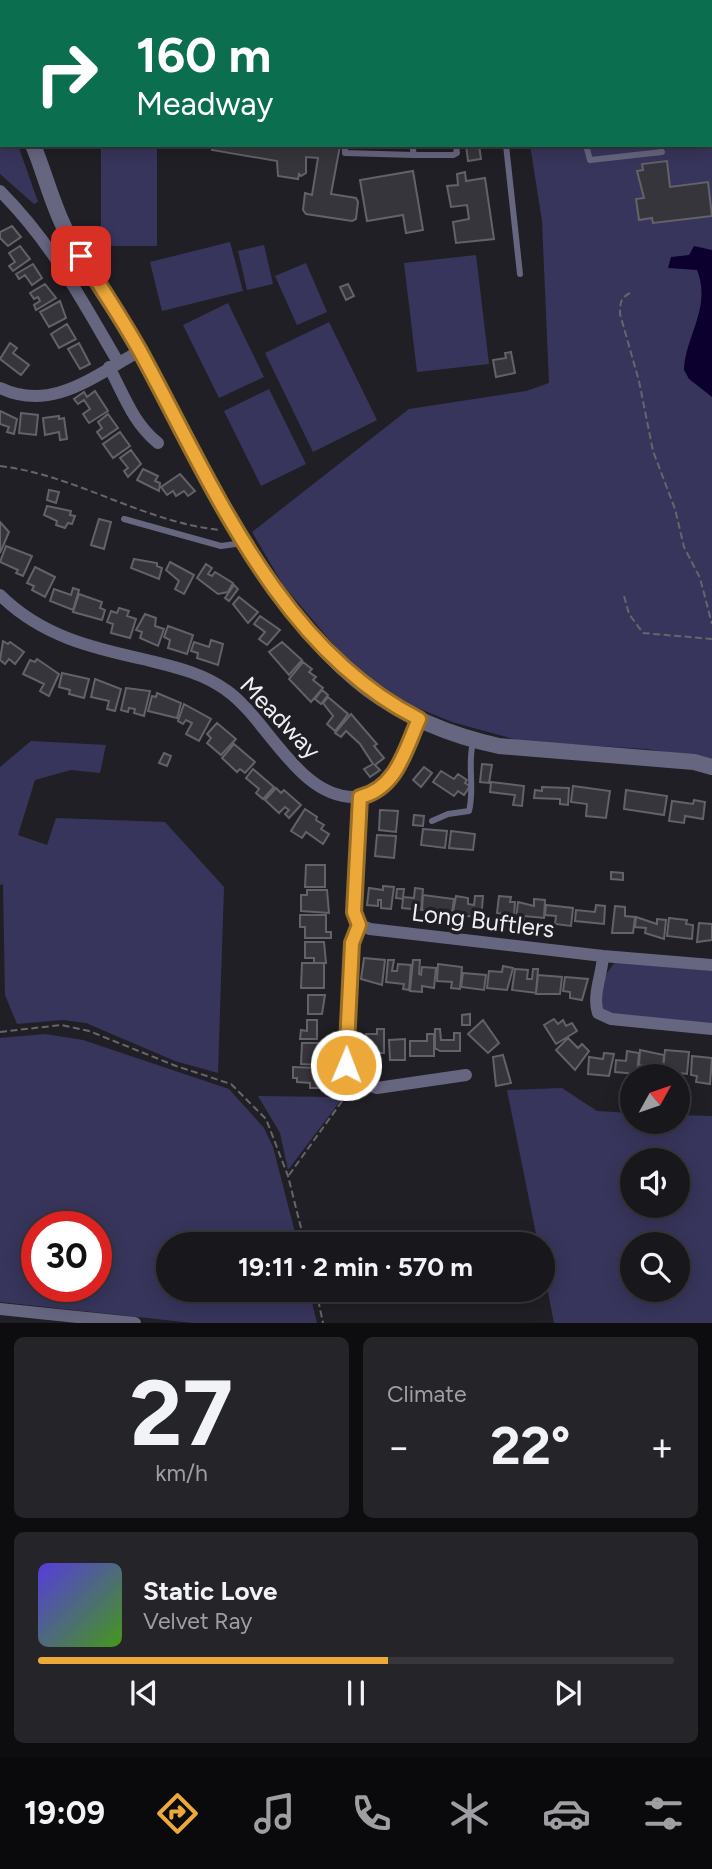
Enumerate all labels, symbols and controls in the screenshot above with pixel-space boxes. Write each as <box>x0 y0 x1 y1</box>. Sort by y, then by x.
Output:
text: 160 m <box>136 25 271 84</box>
icon: right <box>21 28 112 119</box>
text: Meadway <box>136 85 273 123</box>
pin <box>51 226 111 286</box>
icon: arrive <box>62 237 100 275</box>
street label: Meadway <box>234 671 327 765</box>
street label: Long Buftlers <box>410 897 556 944</box>
position arrow <box>309 1028 383 1102</box>
north arrow <box>620 1064 690 1134</box>
map controls <box>620 1064 690 1302</box>
button: sound <box>620 1148 690 1218</box>
speed limit sign: 30 <box>21 1211 112 1302</box>
button: search <box>620 1232 690 1302</box>
text: 19:11 · 2 min · 570 m <box>238 1251 473 1283</box>
text: 27 <box>130 1359 233 1468</box>
text: Climate <box>387 1380 466 1408</box>
text: 22° <box>491 1415 570 1477</box>
text: − <box>387 1424 411 1470</box>
text: + <box>650 1424 674 1470</box>
text: km/h <box>155 1459 208 1487</box>
text: Static Love <box>143 1575 277 1607</box>
text: Velvet Ray <box>143 1607 252 1635</box>
icon: previous <box>125 1674 163 1712</box>
icon: pause <box>337 1674 375 1712</box>
icon: next <box>549 1674 587 1712</box>
icon: directions <box>153 1789 202 1838</box>
icon: music <box>250 1789 299 1838</box>
icon: phone <box>347 1789 396 1838</box>
icon: climate <box>445 1789 494 1838</box>
icon: car <box>542 1789 591 1838</box>
icon: filters <box>639 1789 688 1838</box>
text: 19:09 <box>24 1794 105 1832</box>

